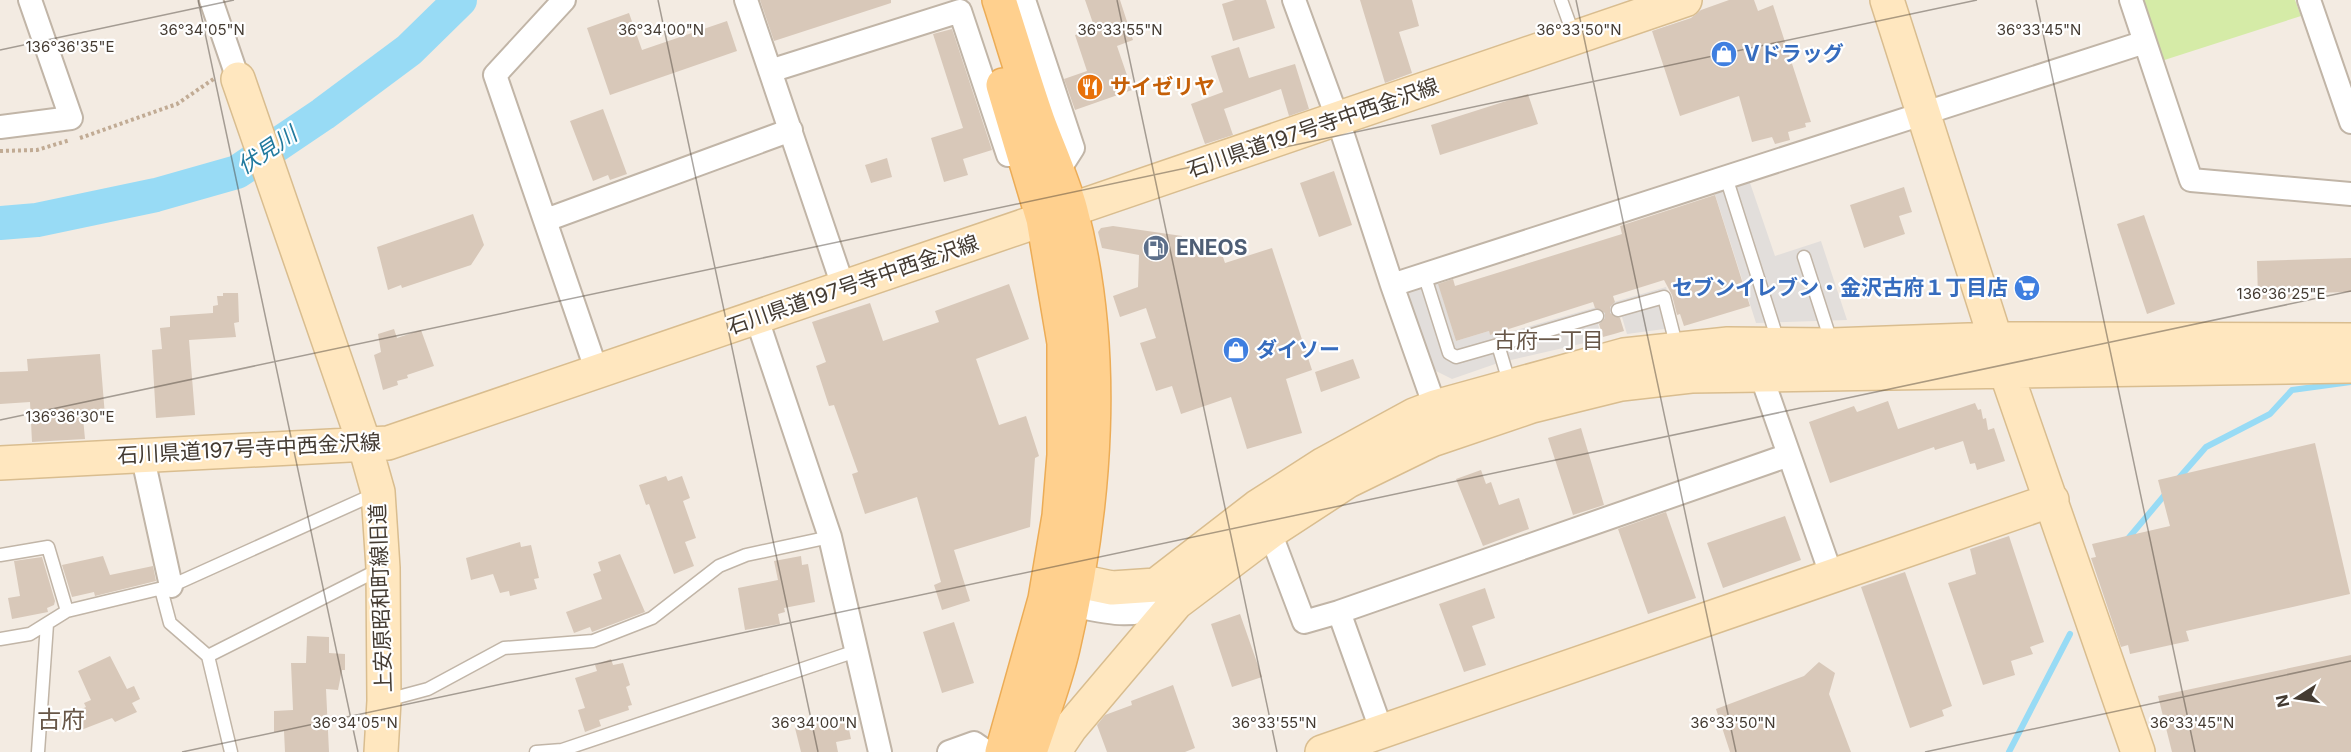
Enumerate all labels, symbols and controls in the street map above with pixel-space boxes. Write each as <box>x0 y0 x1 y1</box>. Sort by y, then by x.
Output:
text: 36°34'05"N <box>159 20 245 39</box>
text: 36°34'00"N <box>618 20 704 39</box>
text: 36°33'55"N <box>1078 20 1162 39</box>
text: 36°33'50"N <box>1536 20 1622 39</box>
text: 36°33'45"N <box>1997 20 2081 39</box>
text: 136°36'35"E <box>26 37 114 56</box>
shop icon: Vドラッグ <box>1709 39 1739 69</box>
place label: Vドラッグ <box>1744 41 1844 66</box>
restaurant icon: サイゼリヤ <box>1075 72 1105 102</box>
street label: 石川県道197号寺中西金沢線 <box>1184 73 1442 182</box>
place label: サイゼリヤ <box>1110 74 1215 99</box>
water label: 伏見川 <box>232 120 303 179</box>
street label: 石川県道197号寺中西金沢線 <box>724 230 982 339</box>
fuel station icon: ENEOS <box>1141 233 1171 263</box>
place label: ENEOS <box>1176 235 1247 260</box>
supermarket icon: セブンイレブン・金沢古府１丁目店 <box>2012 273 2042 303</box>
place label: セブンイレブン・金沢古府１丁目店 <box>1672 275 2008 300</box>
text: 136°36'25"E <box>2237 284 2325 303</box>
district label: 古府一丁目 <box>1494 327 1604 353</box>
shop icon: ダイソー <box>1221 335 1251 365</box>
place label: ダイソー <box>1256 337 1340 362</box>
text: 136°36'30"E <box>25 407 115 426</box>
street label: 石川県道197号寺中西金沢線 <box>116 429 381 468</box>
street label: 上安原昭和町線旧道 <box>365 503 396 693</box>
north arrow <box>2267 668 2327 728</box>
text: N <box>2271 693 2293 709</box>
district label: 古府 <box>37 705 85 734</box>
text: 36°34'05"N <box>312 713 398 732</box>
text: 36°34'00"N <box>771 713 857 732</box>
text: 36°33'55"N <box>1232 713 1316 732</box>
text: 36°33'50"N <box>1690 713 1776 732</box>
text: 36°33'45"N <box>2150 713 2234 732</box>

